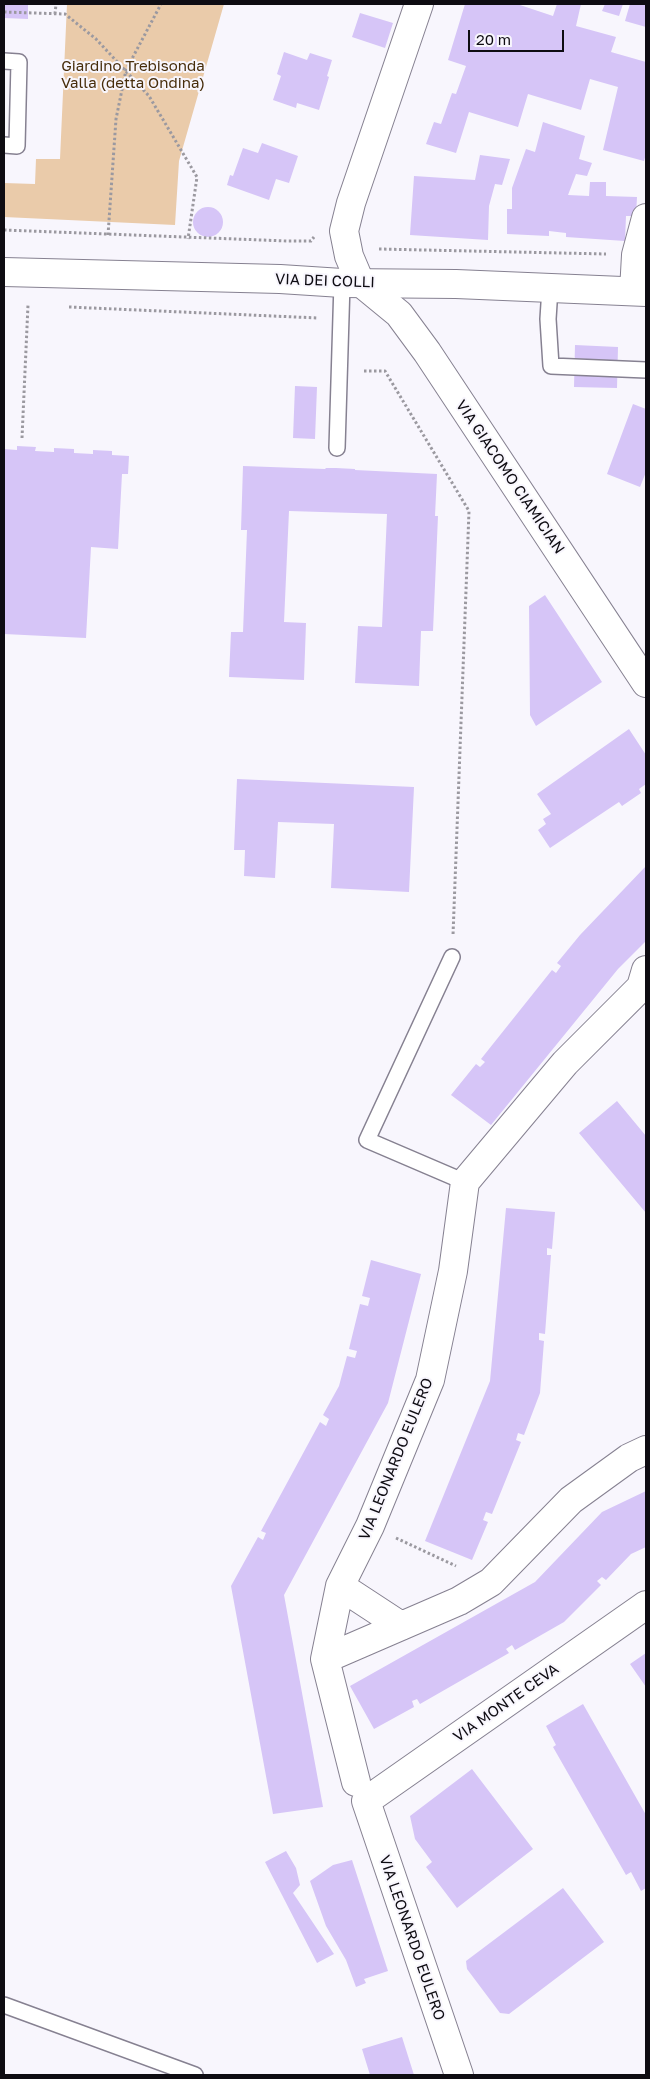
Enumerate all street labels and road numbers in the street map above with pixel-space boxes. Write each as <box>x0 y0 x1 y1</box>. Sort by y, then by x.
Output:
street label: VIA DEI COLLI <box>275 270 375 292</box>
street label: VIA GIACOMO CIAMICIAN <box>452 397 568 557</box>
street label: VIA LEONARDO EULERO <box>355 1375 437 1543</box>
street label: VIA MONTE CEVA <box>450 1660 562 1746</box>
street label: VIA LEONARDO EULERO <box>375 1853 449 2023</box>

